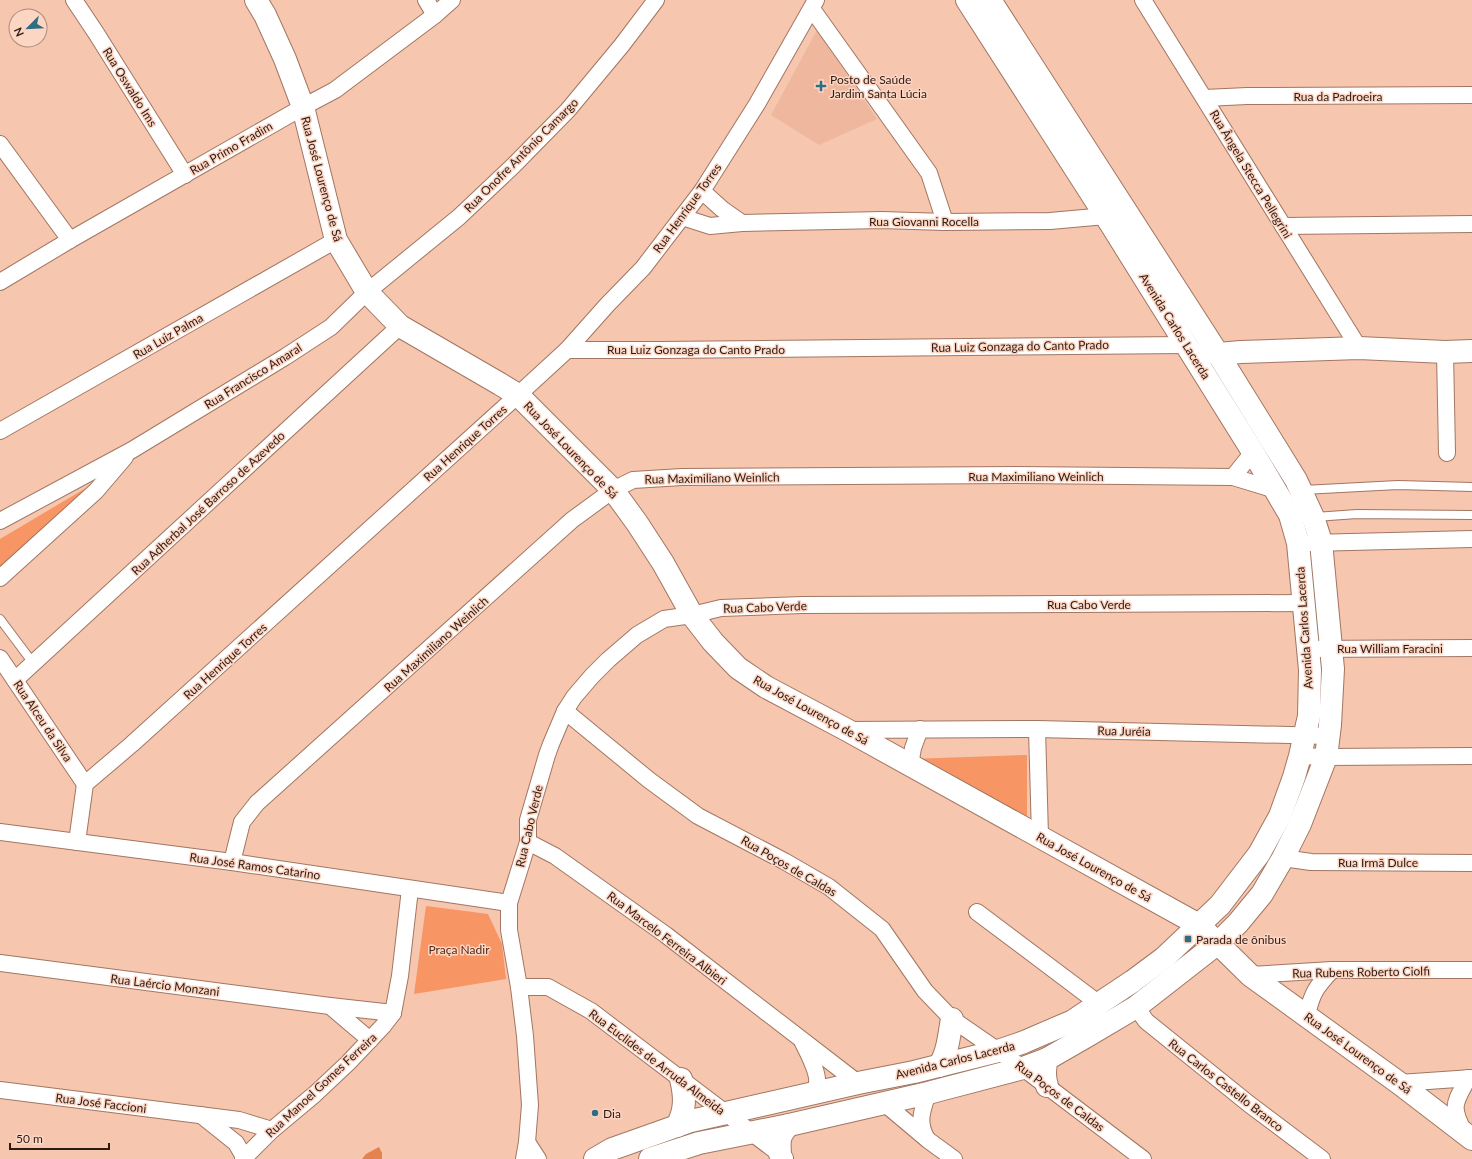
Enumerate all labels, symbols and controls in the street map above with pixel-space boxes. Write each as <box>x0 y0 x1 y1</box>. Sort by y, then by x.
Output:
north arrow <box>8 8 48 48</box>
text: N <box>11 26 26 39</box>
street label: Rua Oswaldo Ims <box>100 45 160 129</box>
place label: Posto de Saúde Jardim Santa Lúcia <box>830 72 927 101</box>
marker: Posto de Saúde Jardim Santa Lúcia <box>815 80 827 92</box>
street label: Rua da Padroeira <box>1294 89 1382 104</box>
street label: Rua Onofre Antônio Camargo <box>461 95 581 215</box>
street label: Rua Ângela Stecca Pellegrini <box>1207 107 1295 241</box>
street label: Rua José Lourenço de Sá <box>298 115 346 243</box>
street label: Rua Primo Fradim <box>187 118 275 178</box>
street label: Rua Henrique Torres <box>649 160 725 256</box>
street label: Rua Giovanni Rocella <box>869 214 979 229</box>
street label: Avenida Carlos Lacerda <box>1136 270 1214 382</box>
street label: Rua Luiz Palma <box>130 310 206 362</box>
street label: Rua Luiz Gonzaga do Canto Prado <box>931 337 1109 355</box>
street label: Rua Francisco Amaral <box>201 340 305 412</box>
street label: Rua Luiz Gonzaga do Canto Prado <box>607 342 785 357</box>
street label: Rua José Lourenço de Sá <box>521 398 621 502</box>
street label: Rua Henrique Torres <box>420 402 510 484</box>
street label: Rua Adherbal José Barroso de Azevedo <box>128 428 288 578</box>
street label: Rua Maximiliano Weinlich <box>644 469 780 487</box>
street label: Rua Maximiliano Weinlich <box>968 469 1104 484</box>
street label: Avenida Carlos Lacerda <box>1292 566 1316 690</box>
street label: Rua Maximiliano Weinlich <box>381 593 491 695</box>
street label: Rua Cabo Verde <box>1047 597 1131 612</box>
street label: Rua Cabo Verde <box>723 598 807 616</box>
street label: Rua Henrique Torres <box>180 620 270 702</box>
street label: Rua William Faracini <box>1337 641 1443 656</box>
street label: Rua José Lourenço de Sá <box>751 672 871 748</box>
street label: Rua Alceu da Silva <box>10 677 76 765</box>
street label: Rua Juréia <box>1097 723 1151 739</box>
street label: Rua Cabo Verde <box>512 783 546 869</box>
street label: Rua José Lourenço de Sá <box>1034 829 1154 905</box>
street label: Rua Poços de Caldas <box>738 832 840 900</box>
street label: Rua José Ramos Catarino <box>189 849 322 883</box>
street label: Rua Irmã Dulce <box>1338 855 1418 870</box>
street label: Rua Marcelo Ferreira Albieri <box>604 888 730 988</box>
place label: Parada de ônibus <box>1196 932 1286 947</box>
marker: Parada de ônibus <box>1183 934 1193 944</box>
park label: Praça Nadir <box>428 942 490 957</box>
street label: Rua Rubens Roberto Ciolfi <box>1292 963 1430 981</box>
street label: Rua Laércio Monzani <box>110 971 220 999</box>
street label: Rua Euclides de Arruda Almeida <box>586 1006 728 1118</box>
street label: Rua José Lourenço de Sá <box>1301 1009 1415 1097</box>
street label: Rua Manoel Gomes Ferreira <box>262 1030 380 1140</box>
street label: Rua Carlos Castello Branco <box>1166 1036 1287 1135</box>
street label: Avenida Carlos Lacerda <box>894 1038 1016 1082</box>
street label: Rua Poços de Caldas <box>1012 1057 1108 1135</box>
street label: Rua José Faccioni <box>55 1090 147 1116</box>
place label: Dia <box>603 1106 621 1121</box>
marker: Dia <box>590 1108 600 1118</box>
scale bar <box>10 1125 109 1151</box>
text: 50 m <box>16 1131 43 1146</box>

